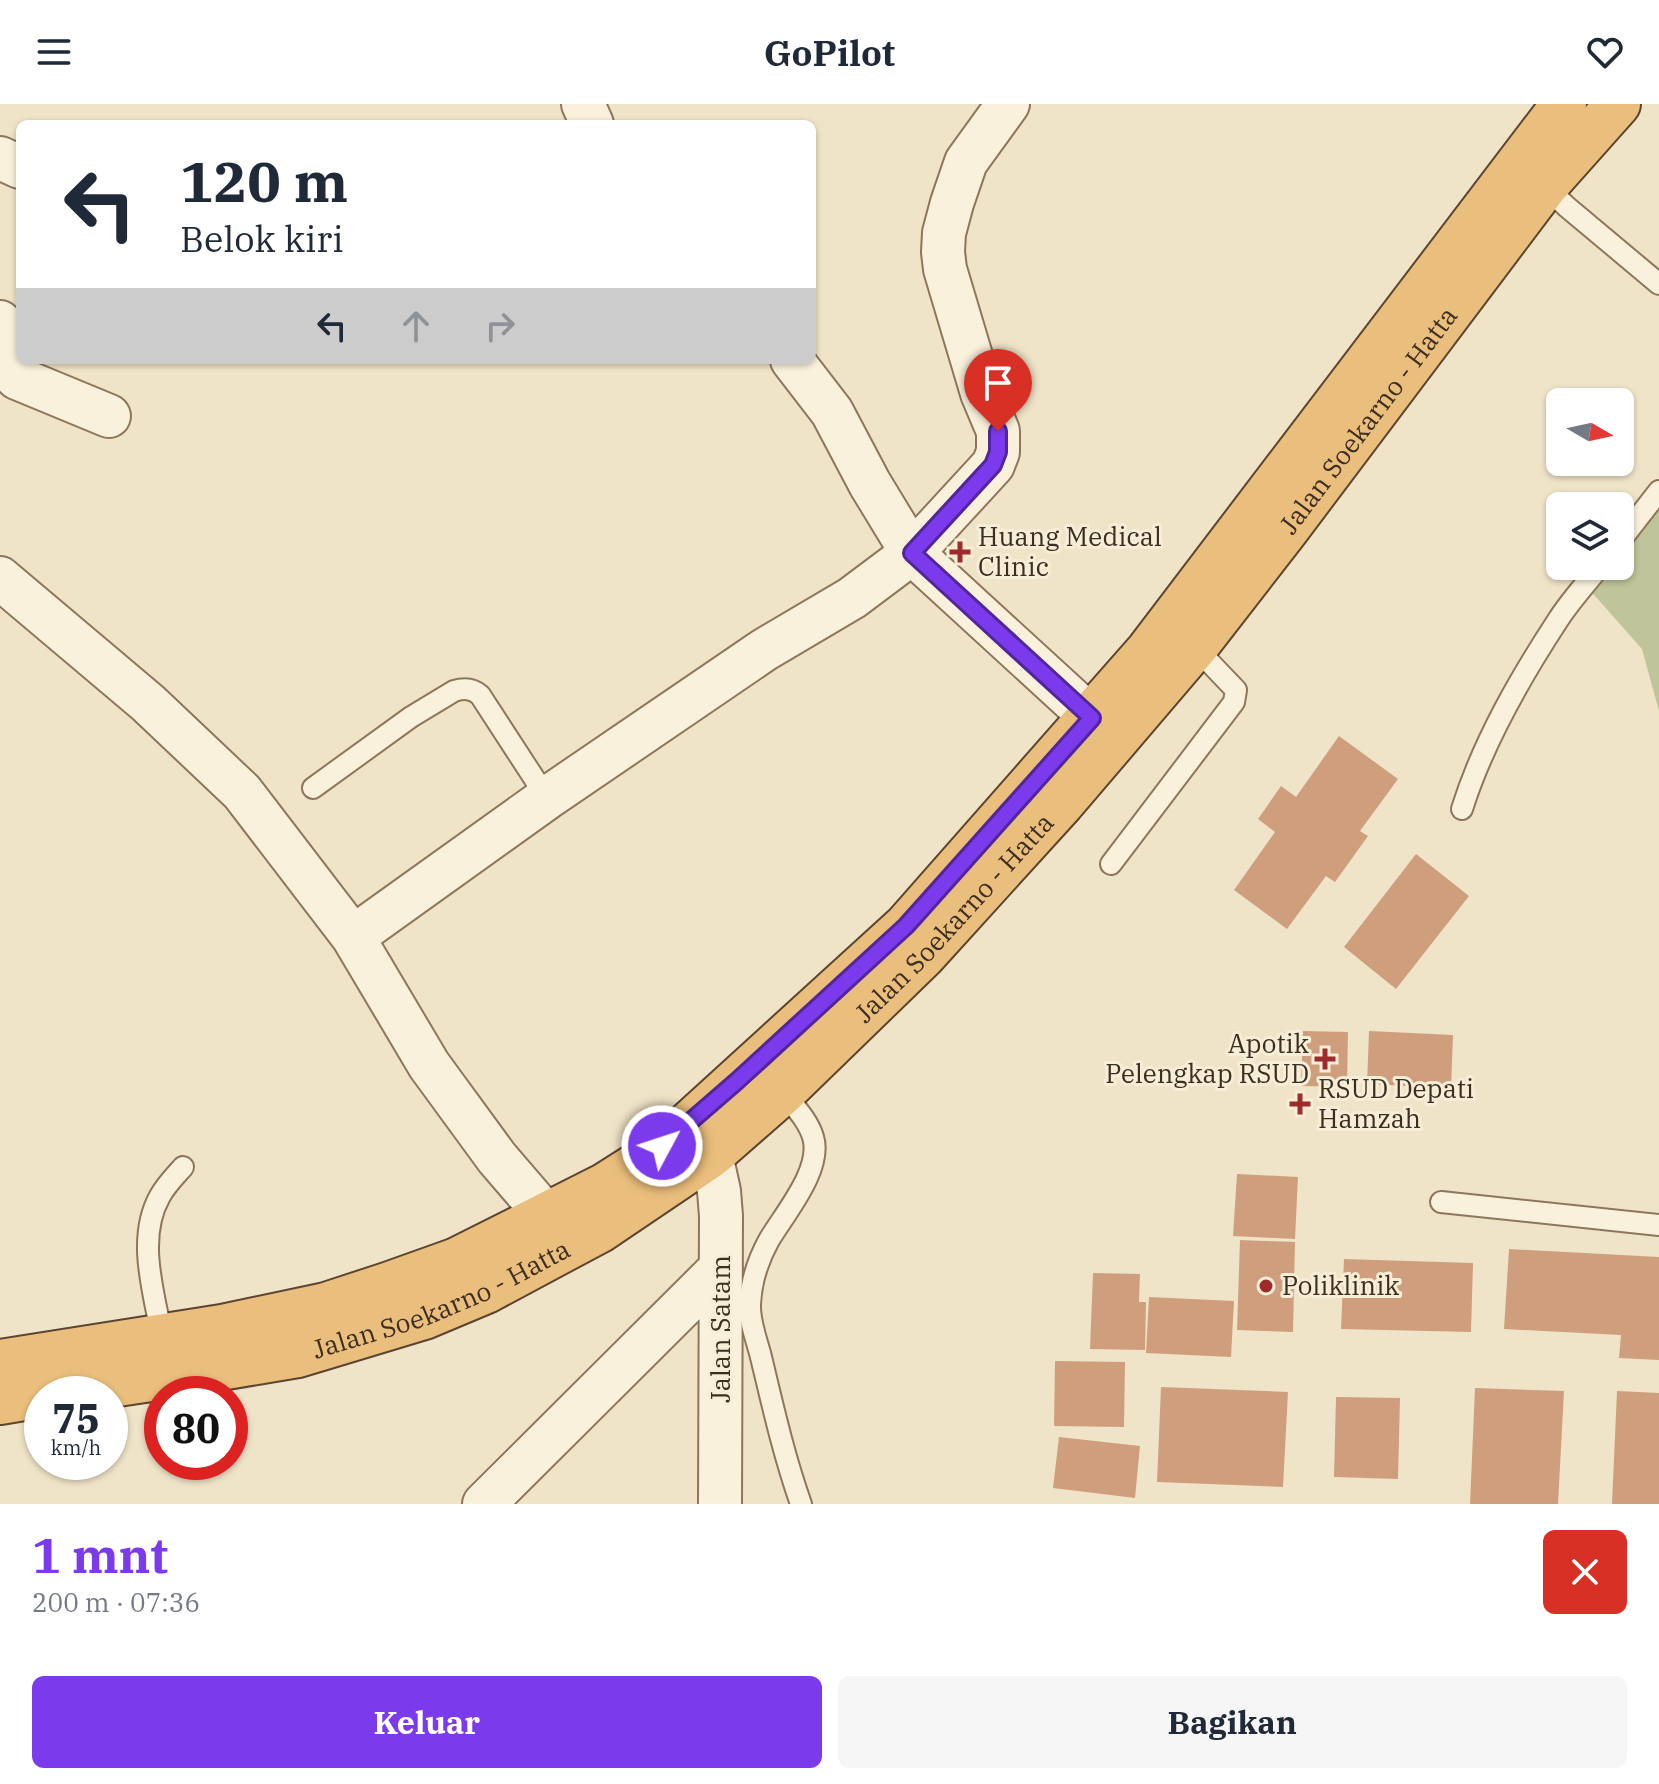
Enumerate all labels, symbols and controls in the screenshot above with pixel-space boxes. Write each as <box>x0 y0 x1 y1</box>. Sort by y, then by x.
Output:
text: GoPilot <box>764 29 895 76</box>
icon: menu <box>32 30 76 74</box>
icon: heart <box>1583 30 1627 74</box>
text: 120 m <box>180 145 348 217</box>
icon: left <box>48 152 152 256</box>
text: Belok kiri <box>180 215 344 262</box>
street label: Jalan Soekarno - Hatta <box>1271 299 1464 540</box>
icon: left <box>310 304 354 348</box>
icon: ahead <box>394 304 438 348</box>
icon: right <box>478 304 522 348</box>
pin <box>964 349 1032 431</box>
icon: arrive <box>976 361 1020 405</box>
north arrow <box>1546 388 1634 476</box>
map controls <box>1546 388 1634 580</box>
button: layers <box>1546 492 1634 580</box>
place label: Huang Medical Clinic <box>978 519 1162 583</box>
marker: Huang Medical Clinic <box>949 541 971 563</box>
street label: Jalan Soekarno - Hatta <box>847 805 1061 1030</box>
place label: Apotik Pelengkap RSUD <box>1105 1026 1309 1090</box>
marker: Apotik Pelengkap RSUD <box>1316 1050 1334 1068</box>
place label: RSUD Depati Hamzah <box>1318 1071 1474 1135</box>
marker: RSUD Depati Hamzah <box>1289 1093 1311 1115</box>
position arrow <box>620 1104 704 1188</box>
street label: Jalan Soekarno - Hatta <box>308 1231 576 1366</box>
street label: Jalan Satam <box>703 1255 737 1403</box>
place label: Poliklinik <box>1282 1268 1400 1302</box>
marker: Poliklinik <box>1257 1277 1275 1295</box>
speed limit sign: 80 <box>144 1376 248 1480</box>
text: 75 <box>52 1392 100 1444</box>
text: km/h <box>51 1434 101 1461</box>
text: 1 mnt <box>32 1524 168 1586</box>
button: close <box>1543 1530 1627 1614</box>
text: 200 m · 07:36 <box>32 1585 200 1619</box>
button: Keluar <box>32 1676 822 1768</box>
button: Bagikan <box>838 1676 1627 1768</box>

